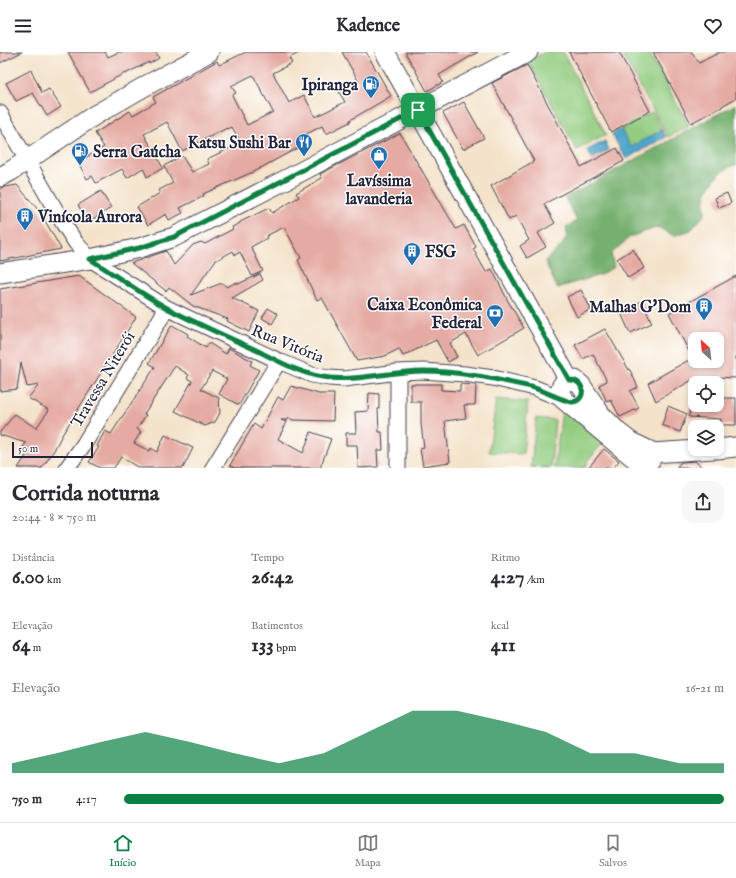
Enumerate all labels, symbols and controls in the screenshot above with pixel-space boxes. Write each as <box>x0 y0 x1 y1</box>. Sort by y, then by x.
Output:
icon: menu <box>12 15 34 37</box>
text: Kadence <box>336 15 400 38</box>
icon: heart <box>702 15 724 37</box>
fuel station icon: Ipiranga <box>361 74 381 99</box>
place label: Ipiranga <box>301 76 359 96</box>
pin <box>401 93 435 127</box>
icon: arrive <box>407 99 429 121</box>
restaurant icon: Katsu Sushi Bar <box>294 132 314 157</box>
place label: Katsu Sushi Bar <box>188 134 291 154</box>
fuel station icon: Serra Gaúcha <box>70 141 90 166</box>
place label: Serra Gaúcha <box>93 143 182 163</box>
shop icon: Lavíssima lavanderia <box>369 145 389 170</box>
place label: Lavíssima lavanderia <box>345 172 413 210</box>
building icon: Vinícola Aurora <box>15 206 35 231</box>
place label: Vinícola Aurora <box>37 208 143 228</box>
building icon: FSG <box>402 241 422 266</box>
place label: FSG <box>425 243 456 263</box>
place label: Caixa Econômica Federal <box>367 296 483 334</box>
building icon: Malhas G'Dom <box>694 296 714 321</box>
place label: Malhas G'Dom <box>589 298 692 318</box>
bank icon: Caixa Econômica Federal <box>485 303 505 328</box>
street label: Rua Vitória <box>248 321 327 369</box>
street label: Travessa Niterói <box>67 328 140 432</box>
north arrow <box>688 332 724 368</box>
map controls <box>688 332 724 456</box>
button: locate <box>688 376 724 412</box>
button: layers <box>688 420 724 456</box>
scale bar <box>12 440 93 459</box>
text: 50 m <box>18 442 38 456</box>
text: Corrida noturna <box>12 480 159 508</box>
button: share <box>682 481 724 523</box>
text: 20:44 · 8 × 750 m <box>12 509 96 526</box>
text: Distância <box>12 551 54 565</box>
text: Tempo <box>251 551 284 565</box>
text: Ritmo <box>491 551 520 565</box>
text: 6.00 <box>12 565 44 590</box>
text: 26:42 <box>251 565 294 590</box>
text: 4:27 <box>491 565 524 590</box>
text: km <box>44 573 61 587</box>
text: /km <box>524 573 545 587</box>
text: Elevação <box>12 619 53 633</box>
text: Batimentos <box>251 619 303 633</box>
text: kcal <box>491 619 509 633</box>
text: 64 <box>12 633 30 658</box>
text: 133 <box>251 633 274 658</box>
text: 411 <box>491 633 515 658</box>
text: m <box>30 641 41 655</box>
text: bpm <box>274 641 296 655</box>
text: Elevação <box>12 680 60 697</box>
text: 16–21 m <box>686 680 724 697</box>
text: 750 m <box>12 791 42 808</box>
text: 4:17 <box>76 791 97 808</box>
tab: Início <box>109 832 136 870</box>
tab: Mapa <box>355 832 380 870</box>
tab: Salvos <box>599 832 627 870</box>

